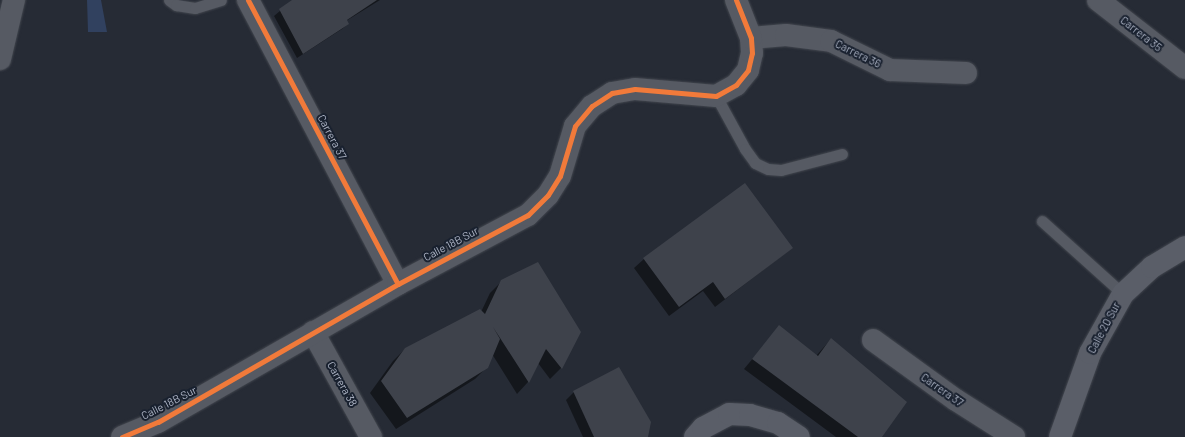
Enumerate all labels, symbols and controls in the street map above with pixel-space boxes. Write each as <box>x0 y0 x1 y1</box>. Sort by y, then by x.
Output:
street label: Carrera 35 <box>1118 14 1164 54</box>
street label: Carrera 36 <box>833 37 883 71</box>
street label: Carrera 37 <box>315 112 349 162</box>
street label: Calle 18B Sur <box>421 224 481 264</box>
street label: Calle 20 Sur <box>1085 300 1123 356</box>
street label: Carrera 38 <box>324 359 360 409</box>
street label: Carrera 37 <box>918 371 966 409</box>
street label: Calle 18B Sur <box>139 383 199 423</box>

